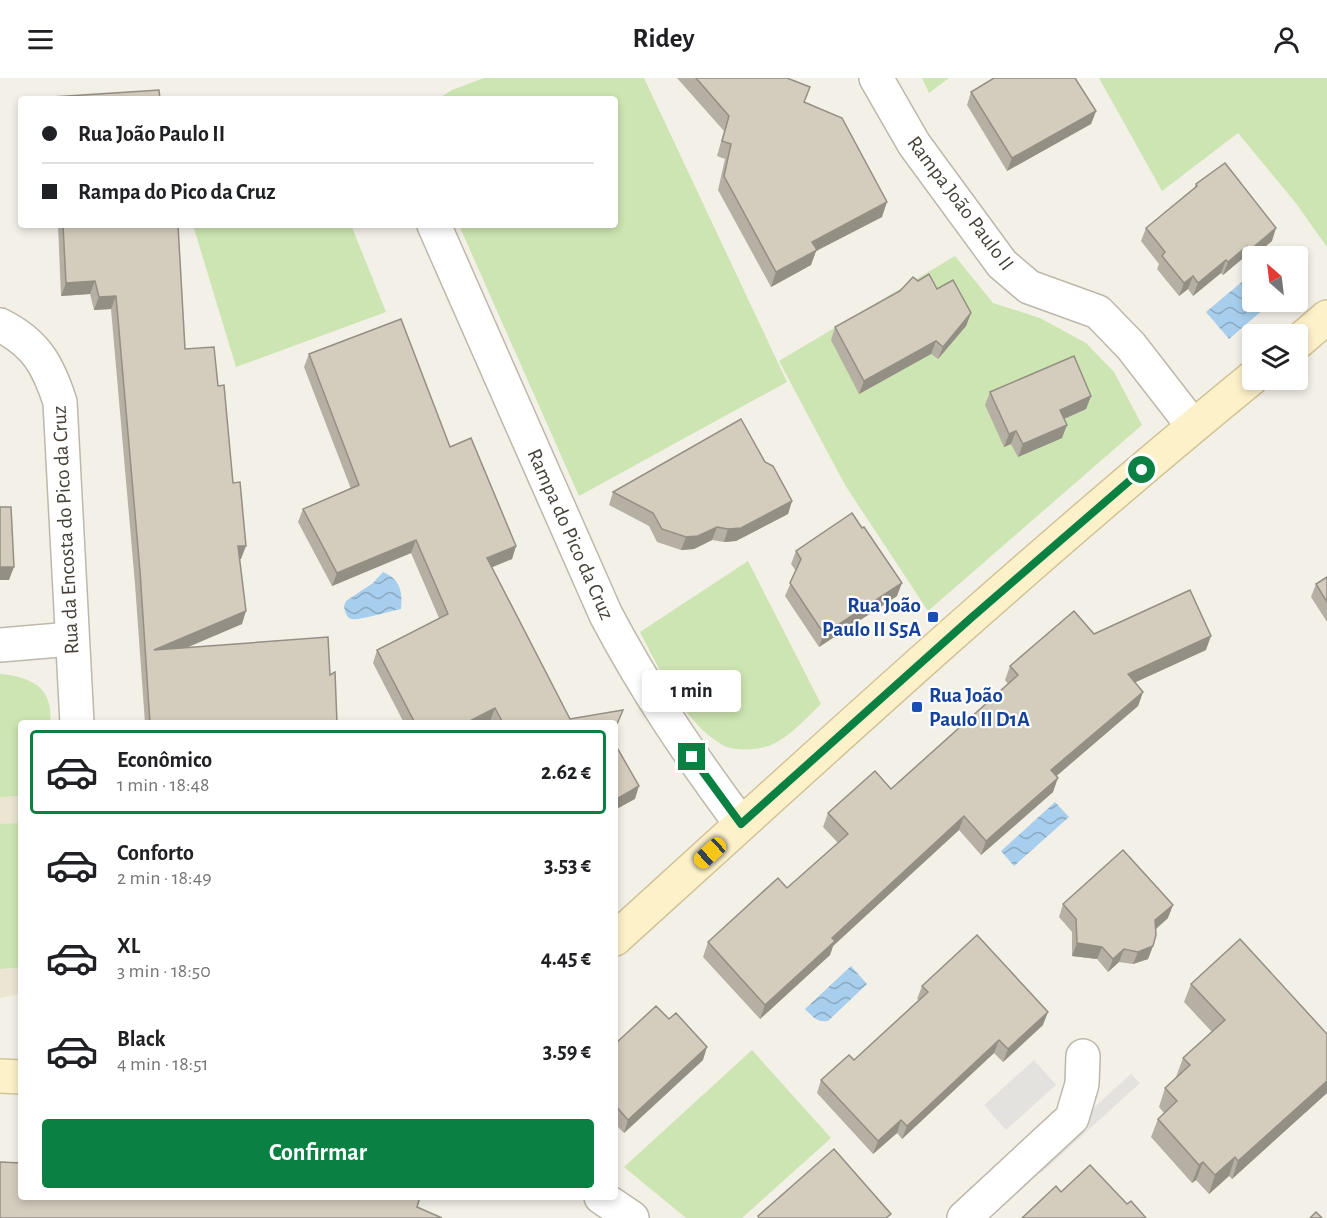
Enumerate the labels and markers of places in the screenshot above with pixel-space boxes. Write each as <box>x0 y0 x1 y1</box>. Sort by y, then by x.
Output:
place label: Rua João Paulo II S5A <box>822 595 921 640</box>
marker: Rua João Paulo II S5A <box>926 610 940 624</box>
place label: Rua João Paulo II D1A <box>929 685 1030 730</box>
marker: Rua João Paulo II D1A <box>910 700 924 714</box>

